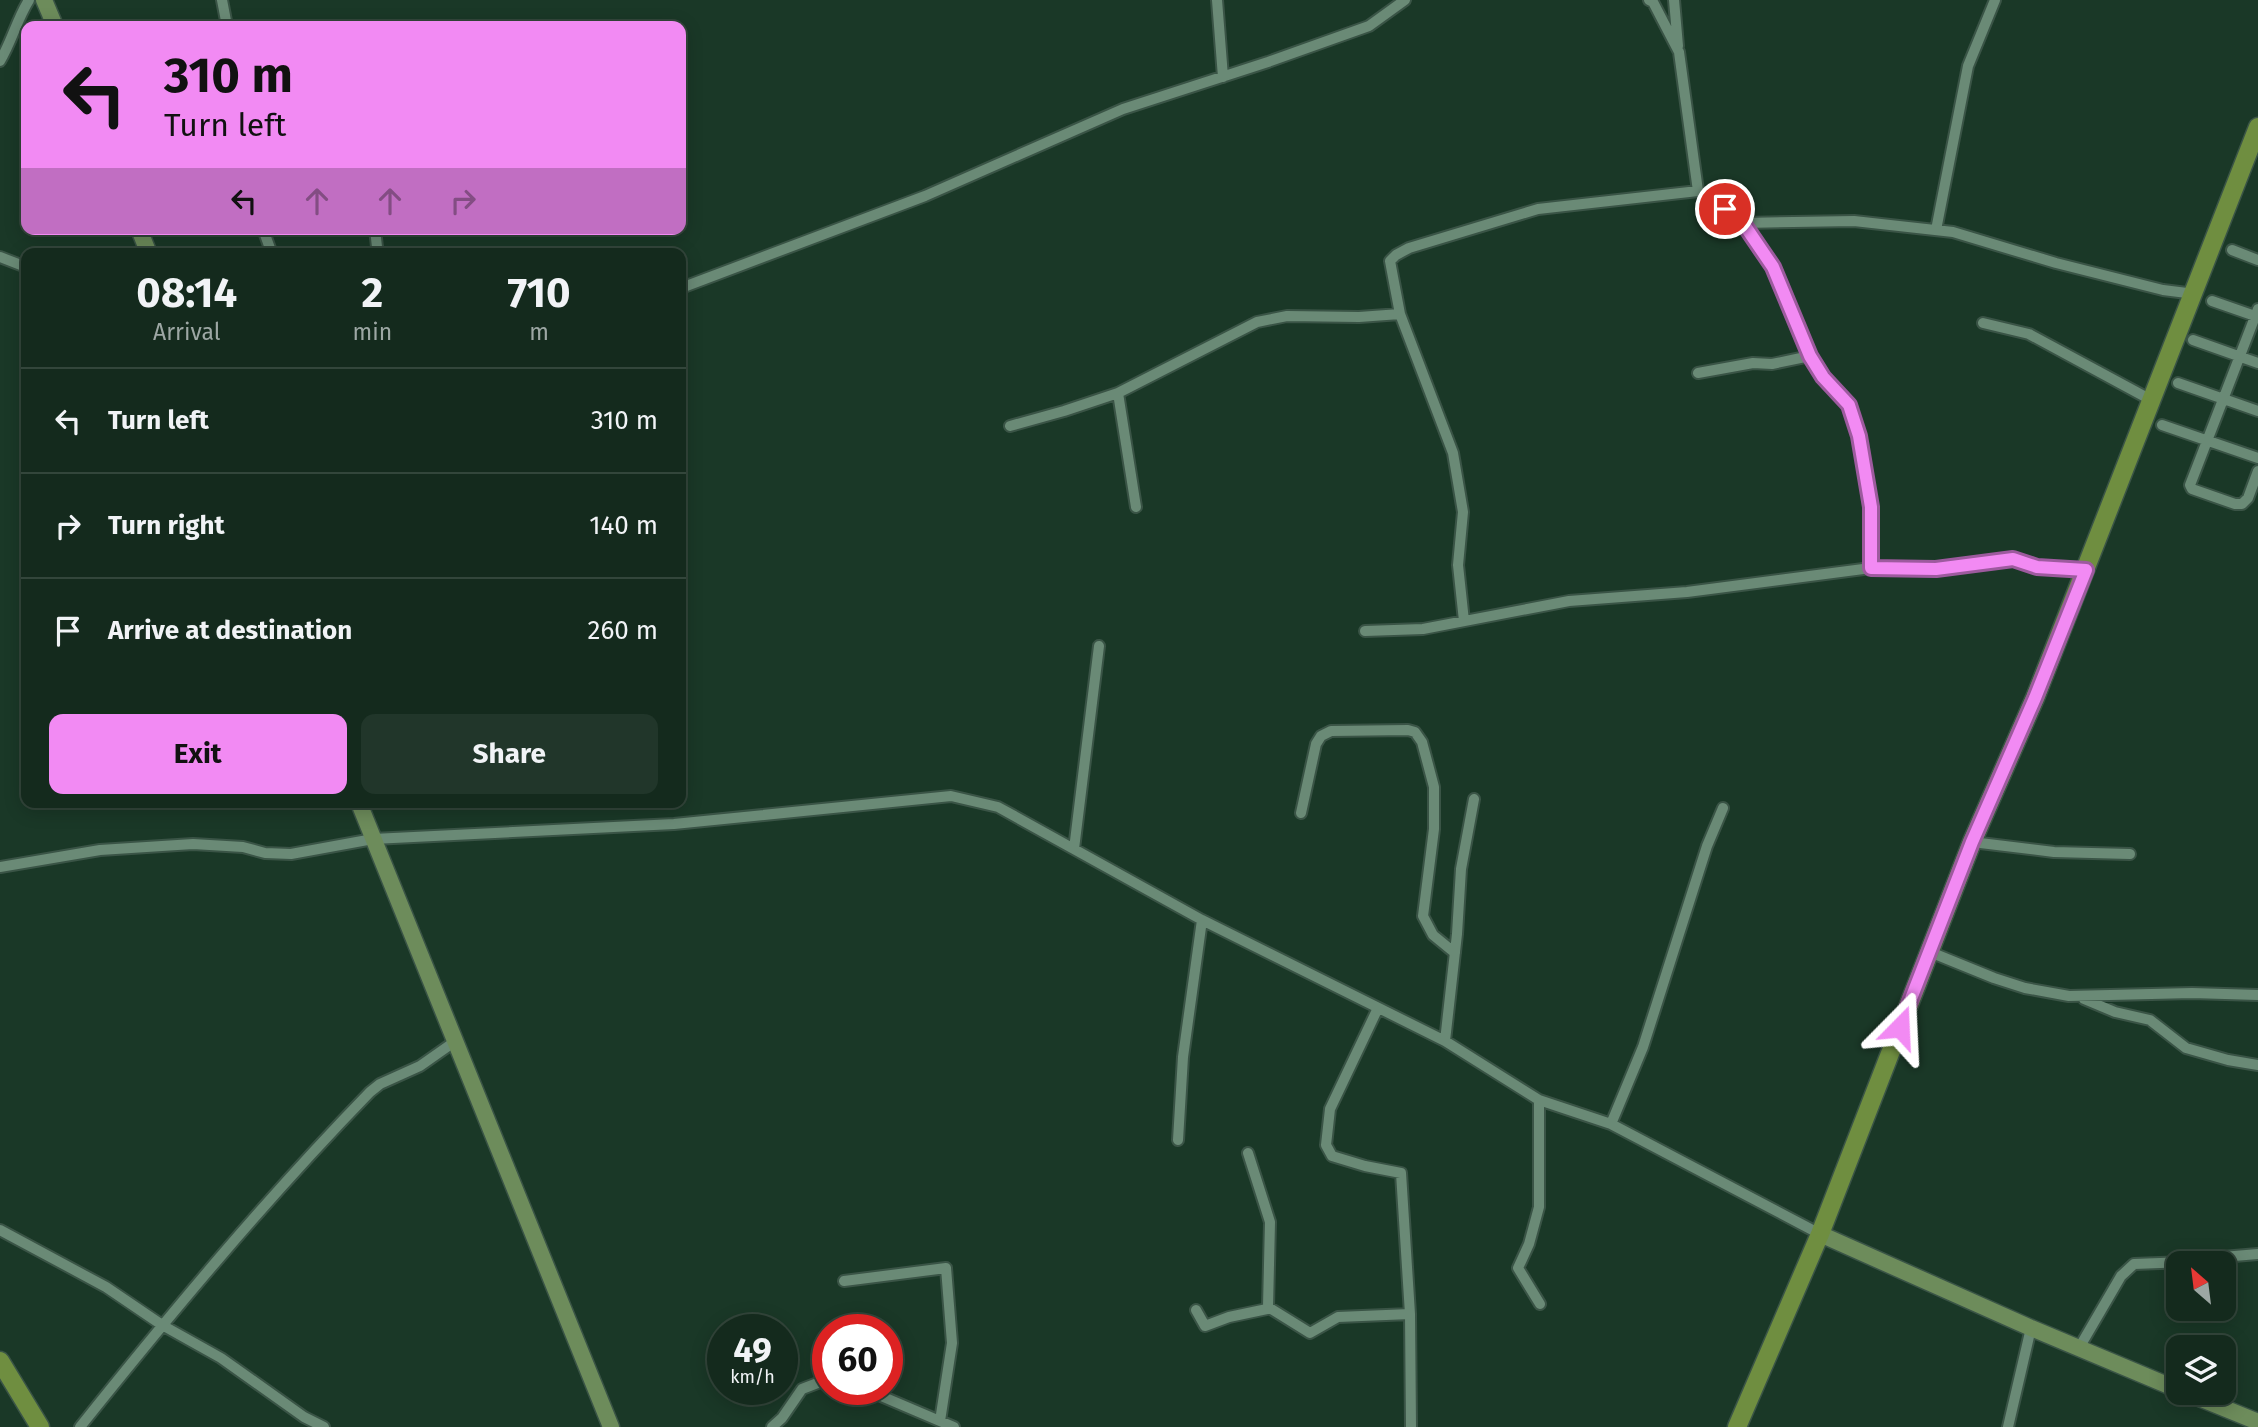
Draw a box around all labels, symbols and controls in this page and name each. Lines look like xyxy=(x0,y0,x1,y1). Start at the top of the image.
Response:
text: 310 m xyxy=(164,46,293,105)
icon: left xyxy=(49,49,140,140)
text: Turn left xyxy=(164,106,286,144)
pin xyxy=(1695,179,1755,239)
icon: left xyxy=(225,182,263,220)
icon: ahead xyxy=(298,182,336,220)
icon: ahead xyxy=(371,182,409,220)
icon: right xyxy=(444,182,482,220)
icon: arrive xyxy=(1706,190,1744,228)
text: 08:14 xyxy=(136,268,237,318)
text: 2 xyxy=(361,268,383,318)
text: 710 xyxy=(507,268,571,318)
text: Arrival xyxy=(153,318,220,346)
text: min xyxy=(352,318,392,346)
text: m xyxy=(529,318,549,346)
icon: left xyxy=(49,402,87,440)
text: Turn left xyxy=(108,405,209,436)
text: 310 m xyxy=(591,405,658,436)
icon: right xyxy=(49,507,87,545)
text: Turn right xyxy=(108,510,225,541)
text: 140 m xyxy=(589,510,658,541)
icon: arrive xyxy=(49,612,87,650)
text: Arrive at destination xyxy=(108,615,352,646)
text: 260 m xyxy=(588,615,658,646)
button: Exit xyxy=(49,714,347,794)
button: Share xyxy=(361,714,658,794)
position arrow xyxy=(1863,990,1937,1064)
north arrow xyxy=(2166,1251,2236,1321)
map controls xyxy=(2166,1251,2236,1405)
speed limit sign: 60 xyxy=(812,1314,903,1405)
text: 49 xyxy=(733,1329,772,1371)
button: layers xyxy=(2166,1335,2236,1405)
text: km/h xyxy=(730,1366,775,1388)

